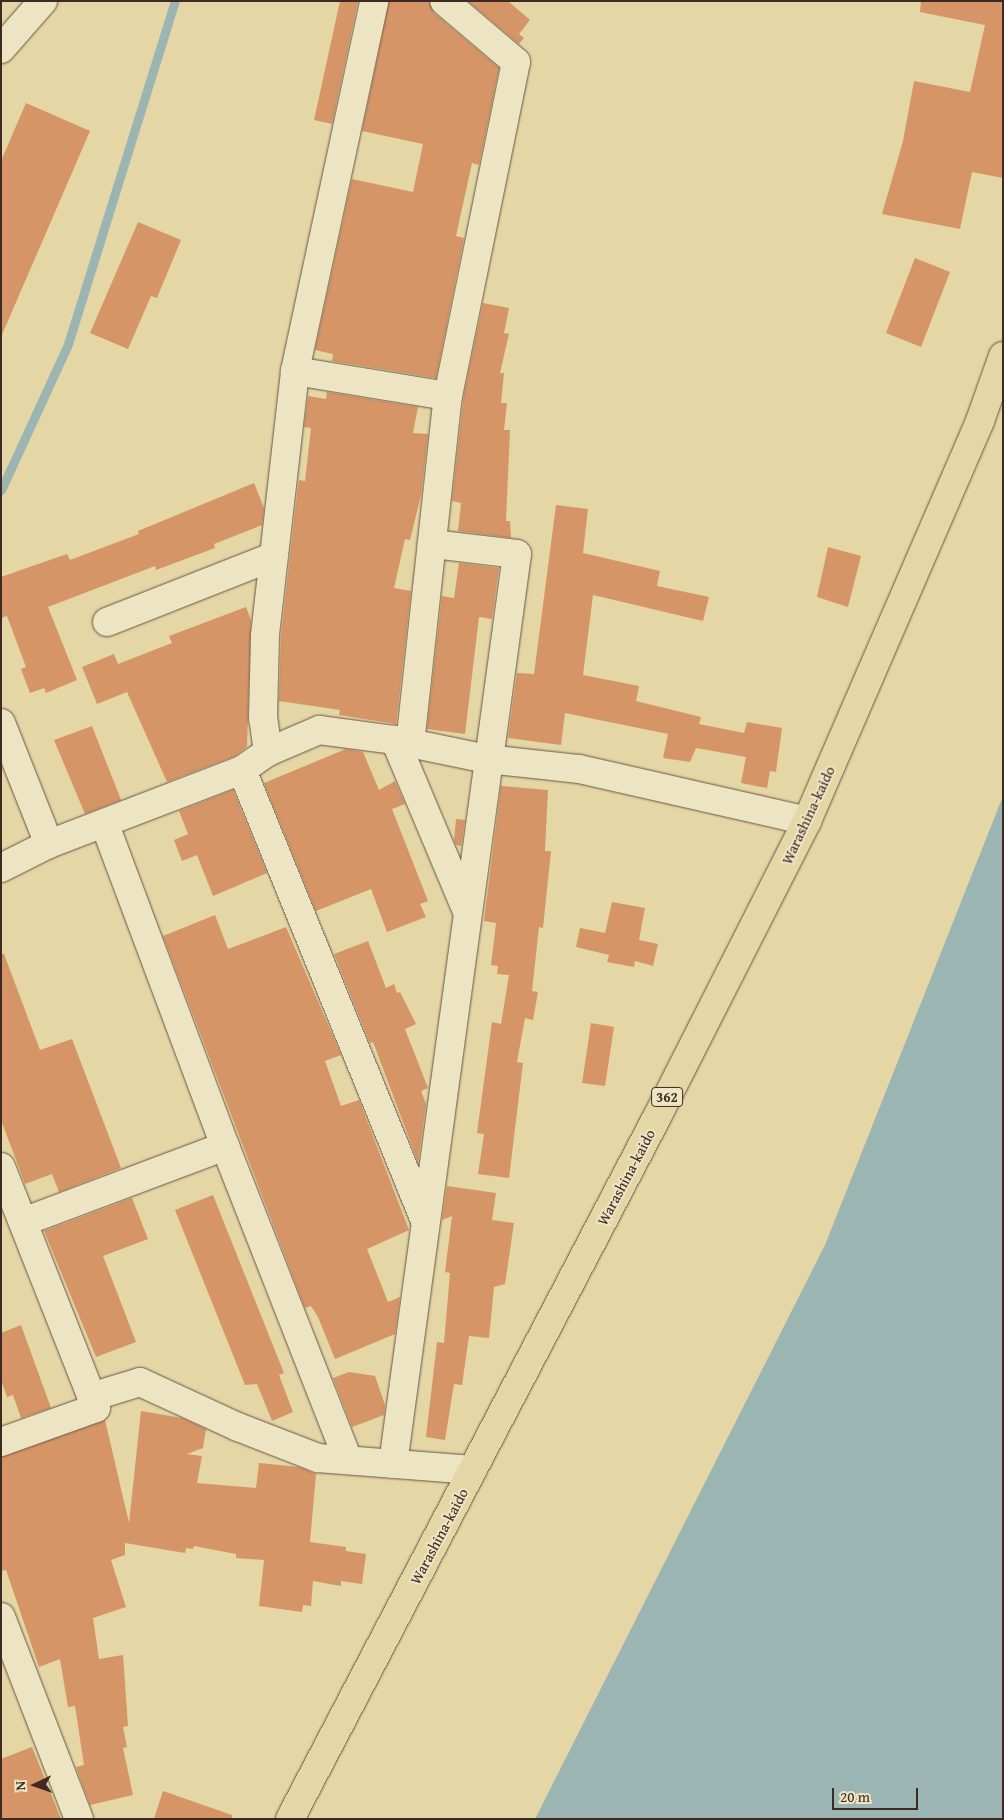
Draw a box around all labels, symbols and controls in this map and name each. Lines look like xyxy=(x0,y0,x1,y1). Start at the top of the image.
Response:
street label: Warashina-kaido xyxy=(777,763,839,867)
road number: 362 xyxy=(651,1086,683,1108)
street label: Warashina-kaido xyxy=(593,1126,659,1228)
street label: Warashina-kaido xyxy=(406,1485,472,1587)
north arrow xyxy=(10,1760,60,1810)
scale bar xyxy=(834,1778,920,1810)
text: N xyxy=(10,1781,30,1791)
text: 20 m xyxy=(840,1786,870,1807)

